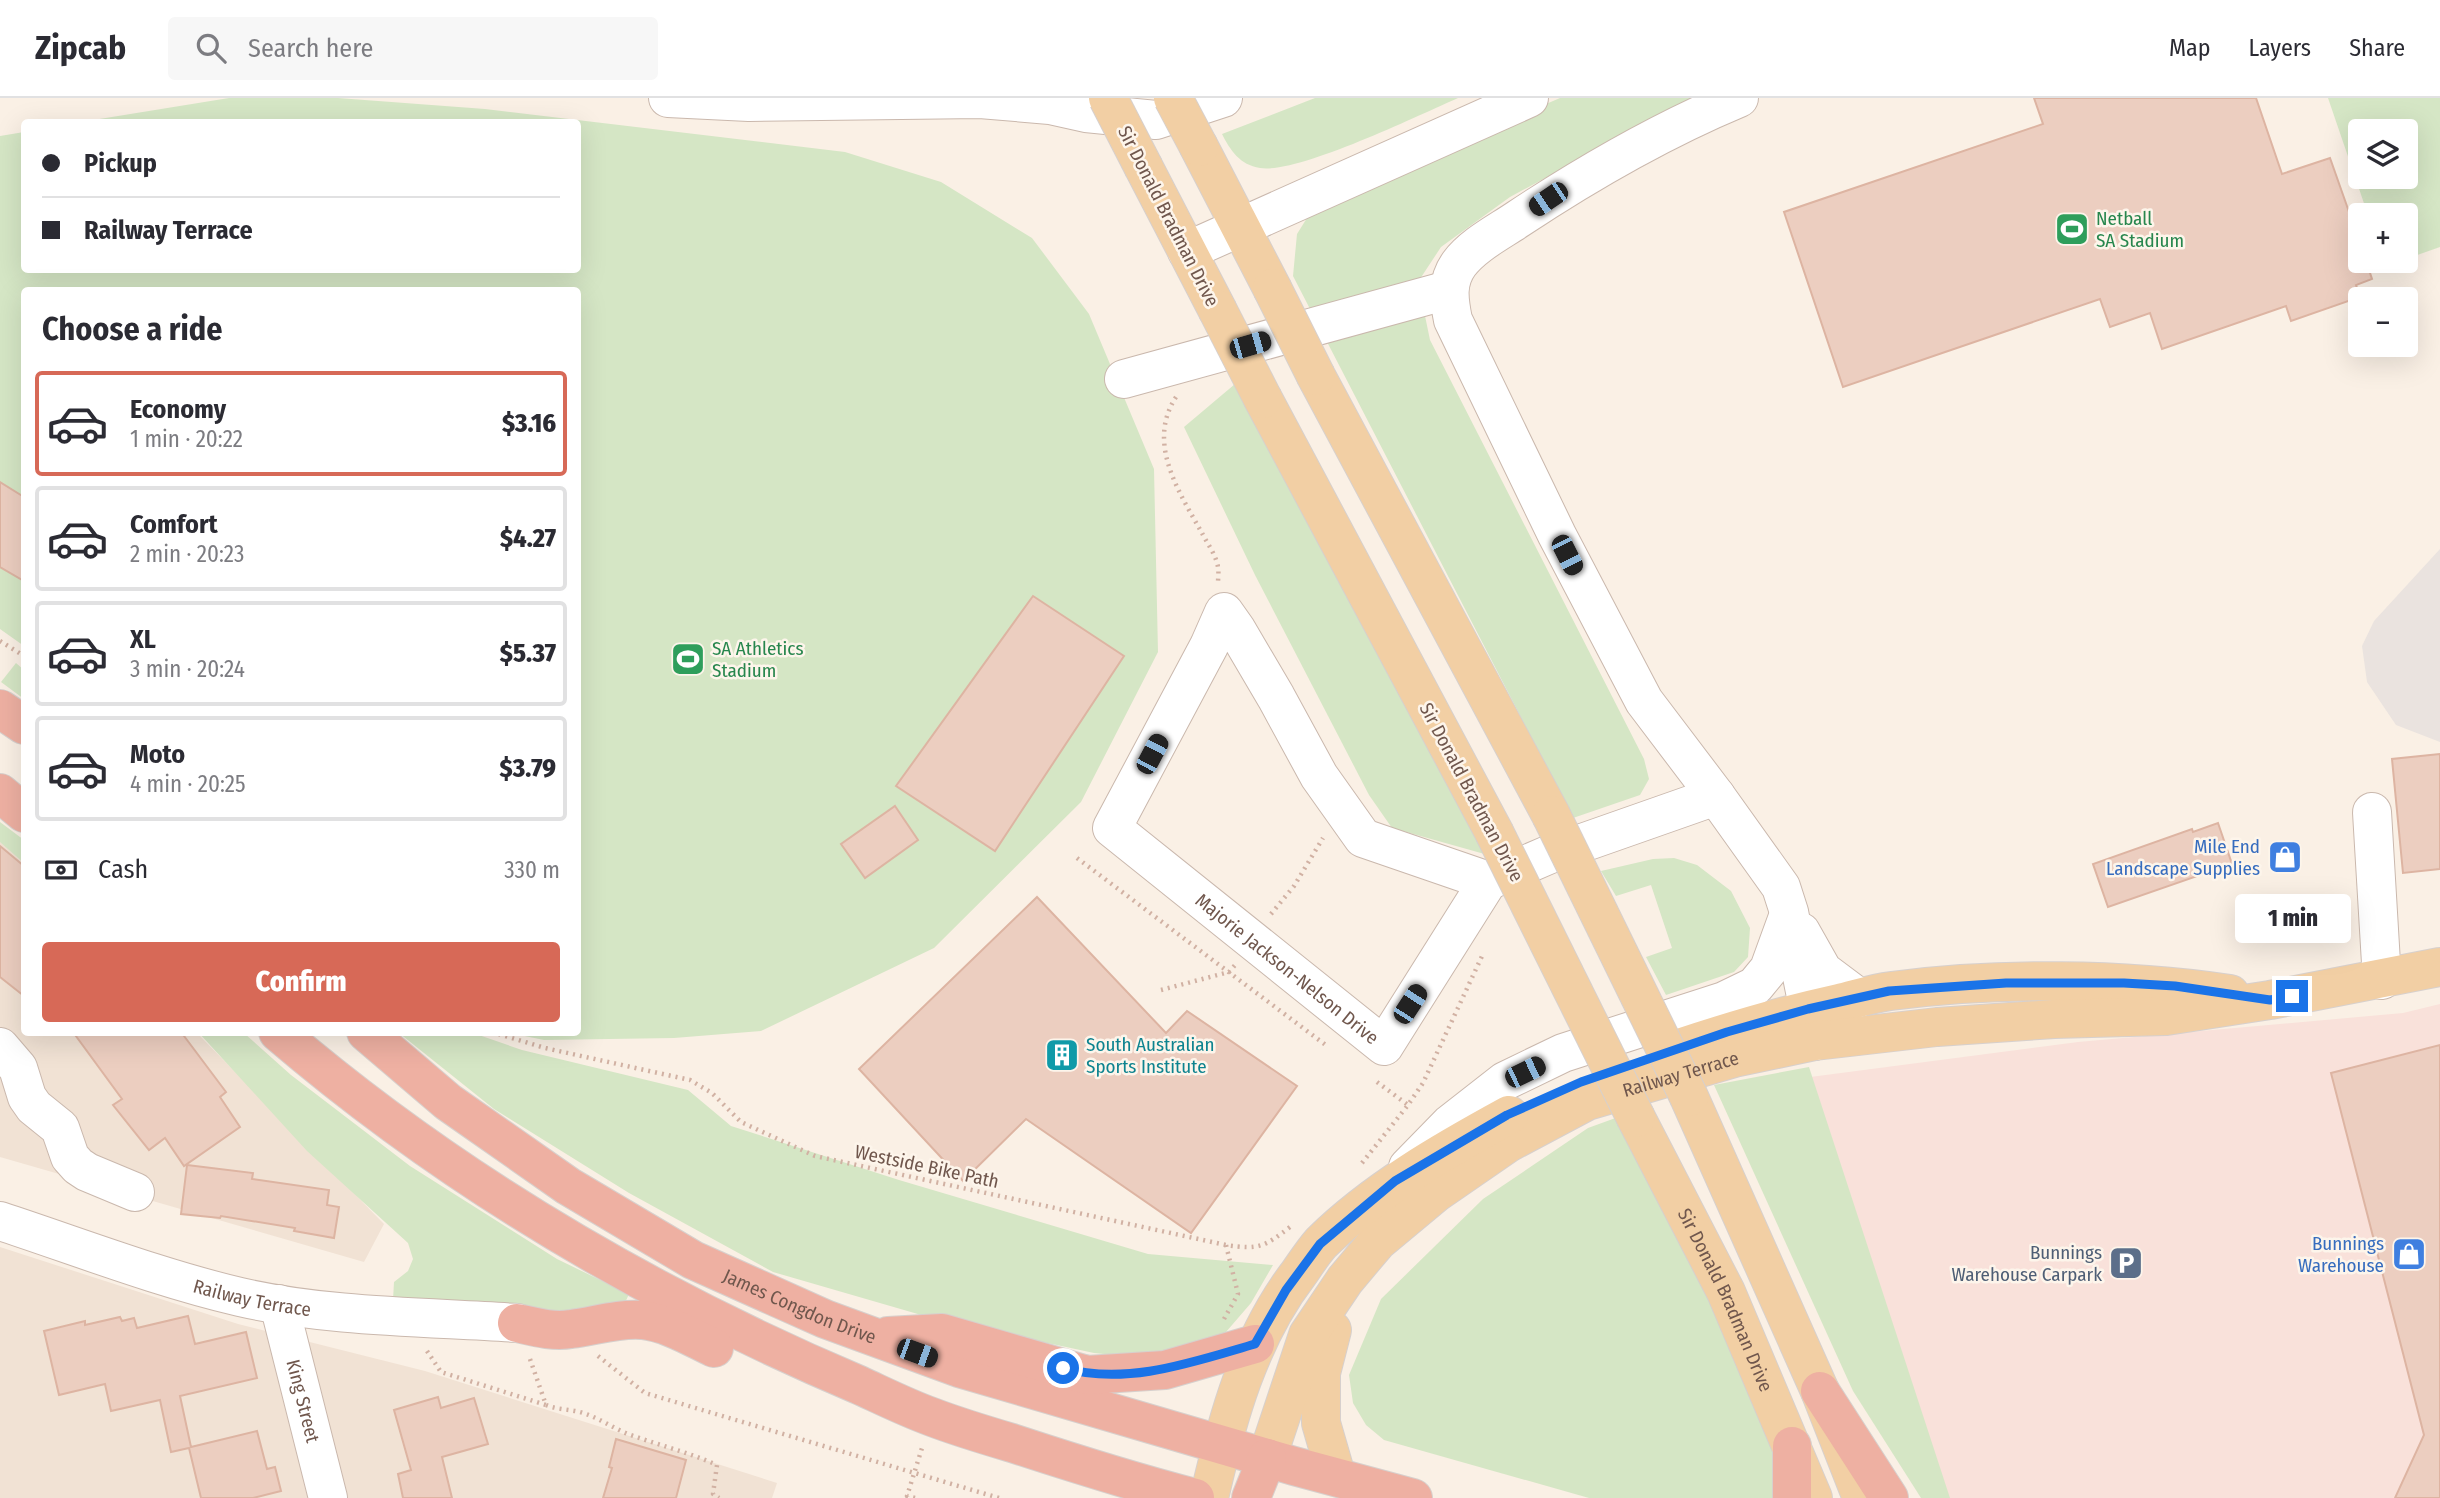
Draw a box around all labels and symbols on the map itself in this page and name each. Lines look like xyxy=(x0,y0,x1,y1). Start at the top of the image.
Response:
street label: Sir Donald Bradman Drive xyxy=(1113,122,1224,310)
car xyxy=(1525,179,1572,219)
place label: Netball SA Stadium xyxy=(2096,207,2184,252)
sports icon: Netball SA Stadium xyxy=(2053,210,2091,248)
car xyxy=(1227,329,1274,361)
car xyxy=(1549,532,1586,578)
place label: SA Athletics Stadium xyxy=(712,637,804,682)
sports icon: SA Athletics Stadium xyxy=(669,640,707,678)
street label: Sir Donald Bradman Drive xyxy=(1415,699,1529,886)
car xyxy=(1133,731,1172,777)
place label: Mile End Landscape Supplies xyxy=(2106,835,2260,880)
shop icon: Mile End Landscape Supplies xyxy=(2266,838,2304,876)
street label: Majorie Jackson-Nelson Drive xyxy=(1191,889,1383,1049)
callout: 1 min xyxy=(2234,894,2350,944)
route end xyxy=(2276,980,2308,1012)
car xyxy=(1390,981,1431,1027)
place label: South Australian Sports Institute xyxy=(1086,1033,1215,1078)
building icon: South Australian Sports Institute xyxy=(1043,1036,1081,1074)
street label: Railway Terrace xyxy=(1620,1046,1741,1102)
car xyxy=(1502,1053,1549,1091)
street label: Westside Bike Path xyxy=(853,1140,1001,1193)
street label: Sir Donald Bradman Drive xyxy=(1673,1205,1778,1395)
place label: Bunnings Warehouse xyxy=(2298,1232,2384,1277)
shop icon: Bunnings Warehouse xyxy=(2390,1235,2428,1273)
place label: Bunnings Warehouse Carpark xyxy=(1952,1241,2102,1286)
parking icon: Bunnings Warehouse Carpark xyxy=(2107,1244,2145,1282)
street label: James Congdon Drive xyxy=(720,1264,879,1349)
street label: Railway Terrace xyxy=(191,1274,312,1321)
car xyxy=(894,1336,941,1370)
route start xyxy=(1047,1352,1079,1384)
street label: King Street xyxy=(281,1357,325,1446)

